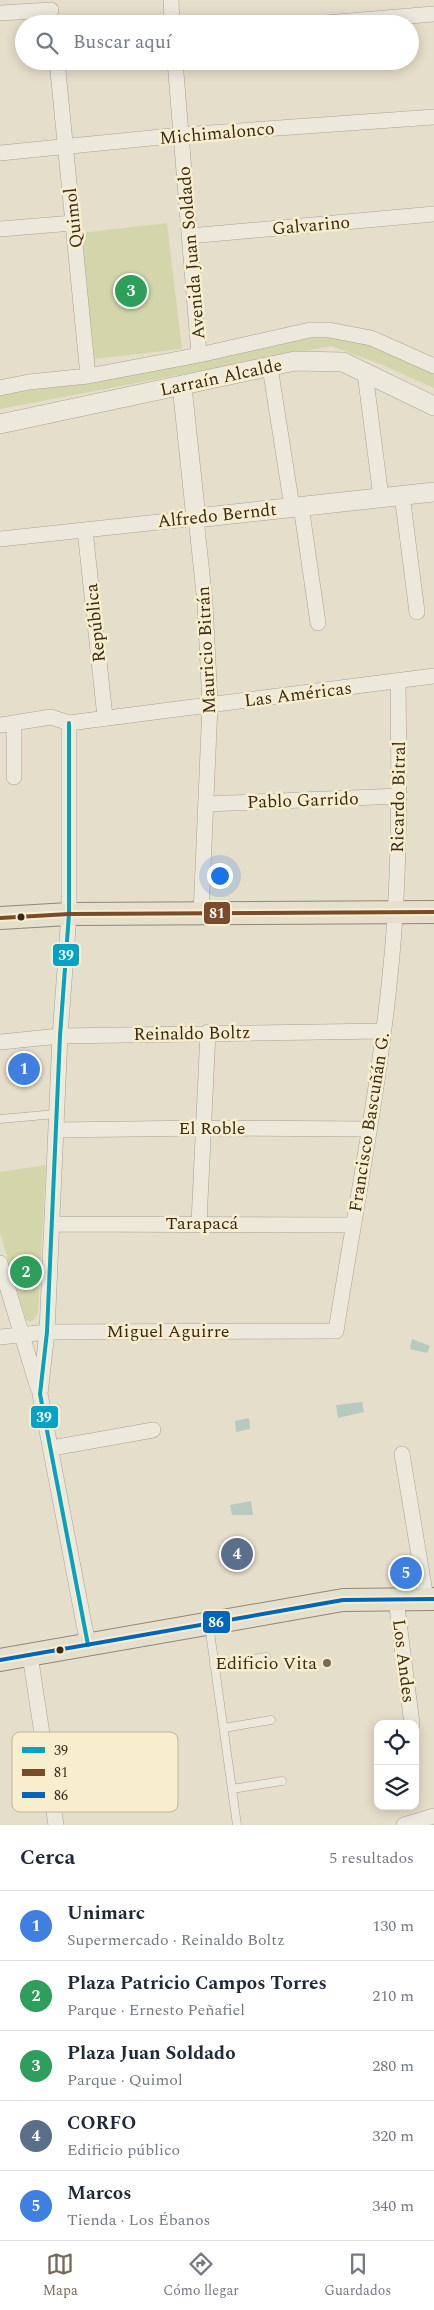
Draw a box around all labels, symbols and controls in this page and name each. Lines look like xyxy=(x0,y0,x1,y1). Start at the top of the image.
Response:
search box xyxy=(15,15,419,70)
text: Buscar aquí xyxy=(73,28,172,57)
icon: search xyxy=(33,29,61,57)
street label: Michimalonco xyxy=(158,115,276,152)
street label: Avenida Juan Soldado xyxy=(170,165,213,341)
street label: Quimol xyxy=(57,186,90,250)
street label: Galvarino xyxy=(271,209,351,242)
pin: 3 xyxy=(115,272,147,310)
street label: Larraín Alcalde xyxy=(158,351,285,404)
street label: Alfredo Berndt xyxy=(156,496,278,535)
street label: República xyxy=(78,582,113,664)
street label: Mauricio Bitrán xyxy=(190,585,223,715)
street label: Las Américas xyxy=(243,675,353,714)
street label: Ricardo Bitral xyxy=(384,741,413,853)
street label: Pablo Garrido xyxy=(247,785,359,816)
your location xyxy=(207,863,233,889)
line badge: 81 xyxy=(203,901,231,925)
text: 81 xyxy=(209,903,225,924)
unlabelled marker xyxy=(16,912,26,922)
line badge: 39 xyxy=(52,943,80,967)
text: 39 xyxy=(58,945,74,966)
street label: Reinaldo Boltz xyxy=(133,1019,251,1048)
street label: Francisco Bascuñán G. xyxy=(342,1030,397,1214)
pin: 1 xyxy=(8,1050,40,1088)
street label: El Roble xyxy=(178,1115,246,1142)
street label: Tarapacá xyxy=(166,1210,239,1237)
pin: 2 xyxy=(10,1253,42,1291)
street label: Miguel Aguirre xyxy=(106,1318,230,1345)
line badge: 39 xyxy=(30,1405,59,1429)
text: 39 xyxy=(36,1407,52,1428)
pin: 4 xyxy=(221,1535,253,1573)
pin: 5 xyxy=(390,1554,422,1592)
line badge: 86 xyxy=(202,1610,231,1634)
text: 86 xyxy=(208,1612,224,1633)
street label: Los Andes xyxy=(385,1618,422,1704)
unlabelled marker xyxy=(55,1645,65,1655)
place label: Edificio Vita xyxy=(215,1650,317,1677)
marker: Edificio Vita xyxy=(321,1657,333,1669)
map controls xyxy=(374,1720,419,1810)
button: locate xyxy=(374,1720,419,1765)
legend xyxy=(12,1732,178,1812)
text: 39 xyxy=(54,1740,68,1761)
text: 81 xyxy=(54,1762,68,1783)
button: layers xyxy=(374,1765,419,1810)
text: 86 xyxy=(54,1785,68,1806)
text: Cerca xyxy=(20,1842,75,1874)
text: 5 resultados xyxy=(329,1846,414,1870)
text: Unimarc xyxy=(67,1899,145,1928)
text: 1 xyxy=(32,1914,40,1938)
text: 130 m xyxy=(372,1914,414,1938)
text: Supermercado · Reinaldo Boltz xyxy=(67,1928,285,1952)
text: Plaza Patricio Campos Torres xyxy=(67,1969,327,1998)
text: 2 xyxy=(32,1984,40,2008)
text: 210 m xyxy=(372,1984,414,2008)
text: Parque · Ernesto Peñafiel xyxy=(67,1998,245,2022)
text: Plaza Juan Soldado xyxy=(67,2039,236,2068)
text: 3 xyxy=(32,2054,40,2078)
text: 280 m xyxy=(372,2054,414,2078)
text: Parque · Quimol xyxy=(67,2068,183,2092)
text: CORFO xyxy=(67,2109,136,2138)
text: 4 xyxy=(32,2124,40,2148)
text: 320 m xyxy=(372,2124,414,2148)
text: Edificio público xyxy=(67,2138,180,2162)
text: Marcos xyxy=(67,2179,132,2208)
text: 5 xyxy=(32,2194,40,2218)
text: 340 m xyxy=(372,2194,414,2218)
text: Tienda · Los Ébanos xyxy=(67,2208,210,2232)
tab: Mapa xyxy=(43,2250,78,2301)
tab: Cómo llegar xyxy=(163,2250,239,2301)
tab: Guardados xyxy=(324,2250,391,2301)

